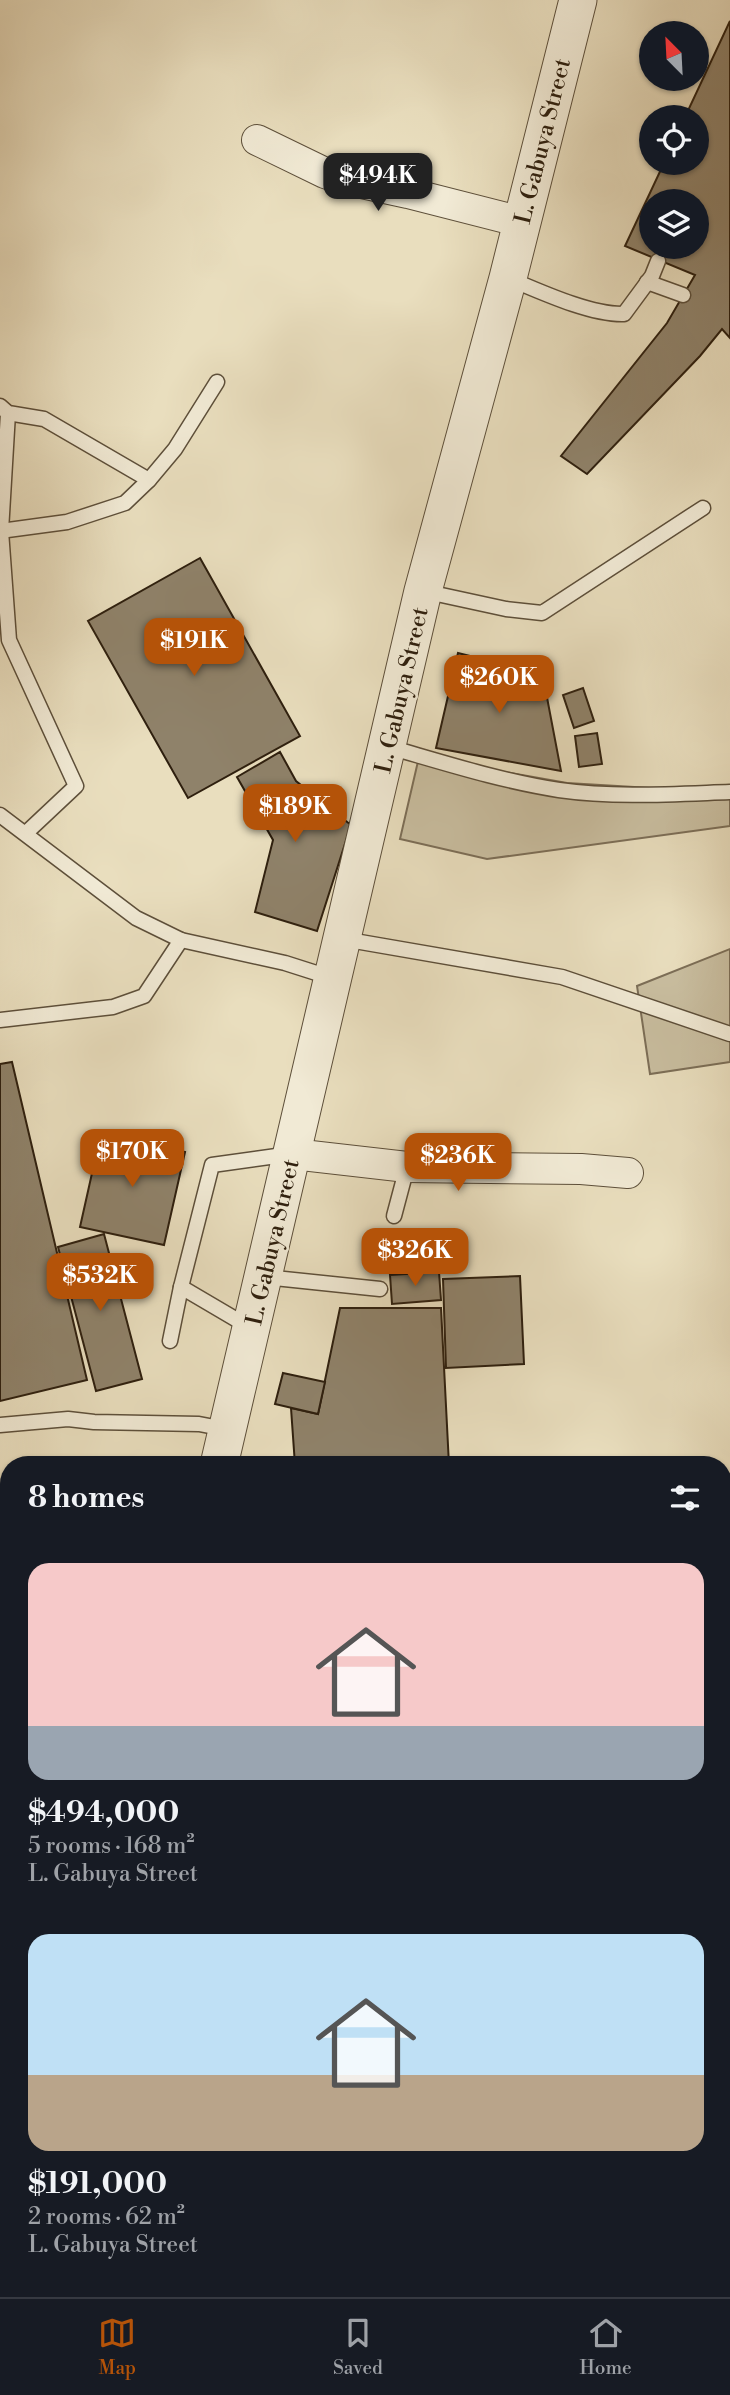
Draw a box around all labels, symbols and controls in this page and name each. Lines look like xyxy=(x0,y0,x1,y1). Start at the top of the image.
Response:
north arrow xyxy=(639,21,709,91)
map controls xyxy=(639,21,709,259)
street label: L. Gabuya Street xyxy=(509,55,577,227)
button: locate xyxy=(639,105,709,175)
pin: $494K xyxy=(329,154,427,213)
text: $494K xyxy=(339,162,417,190)
button: layers xyxy=(639,189,709,259)
street label: L. Gabuya Street xyxy=(369,604,435,776)
pin: $191K xyxy=(145,618,243,678)
text: $191K xyxy=(160,627,228,655)
pin: $260K xyxy=(450,656,548,715)
text: $260K xyxy=(460,664,538,692)
pin: $189K xyxy=(246,784,344,844)
text: $189K xyxy=(259,793,331,821)
pin: $170K xyxy=(83,1130,181,1189)
pin: $236K xyxy=(409,1134,507,1193)
text: $170K xyxy=(96,1138,168,1166)
text: $236K xyxy=(420,1142,496,1170)
street label: L. Gabuya Street xyxy=(240,1156,306,1328)
pin: $326K xyxy=(366,1228,464,1288)
text: $326K xyxy=(377,1237,453,1265)
pin: $532K xyxy=(51,1254,149,1313)
text: $532K xyxy=(63,1262,137,1290)
text: 8 homes xyxy=(28,1479,144,1517)
icon: filters xyxy=(666,1479,704,1517)
icon: home xyxy=(303,1609,429,1735)
text: $494,000 xyxy=(28,1794,179,1832)
text: 5 rooms · 168 m² xyxy=(28,1832,195,1860)
text: L. Gabuya Street xyxy=(28,1860,198,1888)
icon: home xyxy=(303,1980,429,2106)
text: $191,000 xyxy=(28,2165,167,2203)
text: 2 rooms · 62 m² xyxy=(28,2203,185,2231)
text: L. Gabuya Street xyxy=(28,2231,198,2259)
tab: Map xyxy=(98,2314,136,2380)
tab: Saved xyxy=(333,2314,383,2380)
tab: Home xyxy=(580,2314,632,2380)

